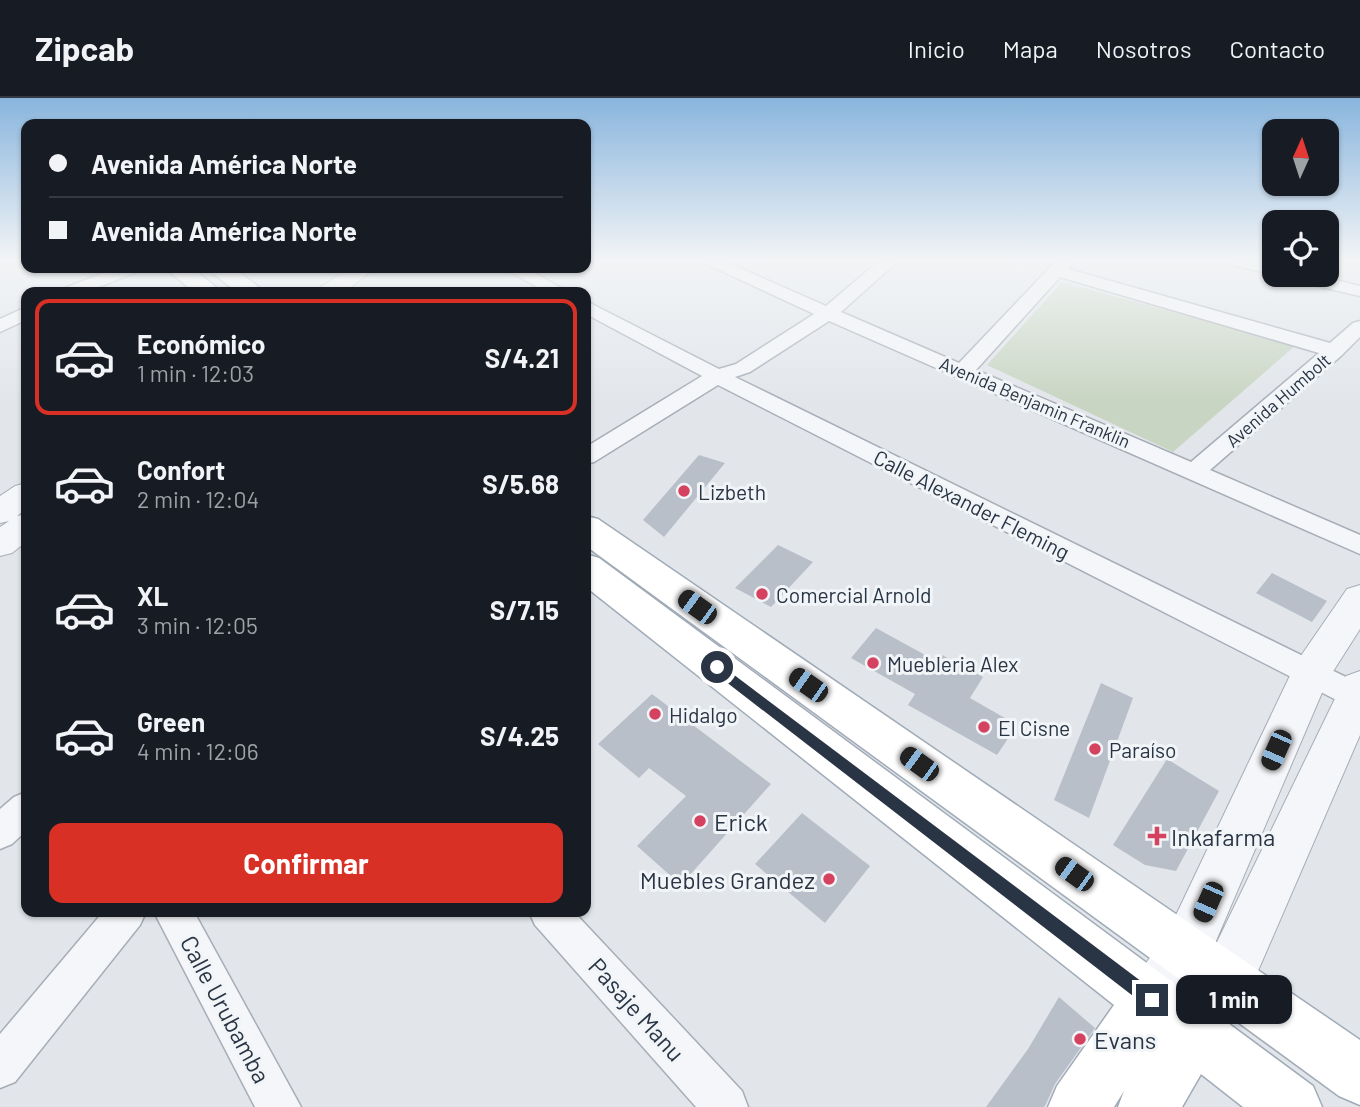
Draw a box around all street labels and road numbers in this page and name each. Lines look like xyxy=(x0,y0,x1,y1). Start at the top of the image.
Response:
street label: Avenida Humbolt xyxy=(1221,349,1335,451)
street label: Avenida Benjamin Franklin xyxy=(936,352,1134,452)
street label: Calle Alexander Fleming xyxy=(870,444,1074,564)
street label: Calle Urubamba xyxy=(175,930,277,1088)
street label: Pasaje Manu xyxy=(583,951,691,1067)

